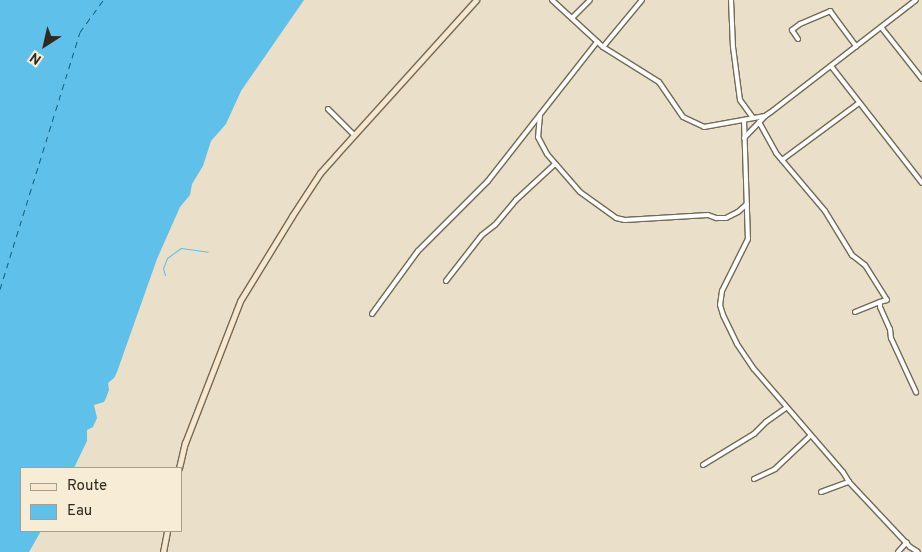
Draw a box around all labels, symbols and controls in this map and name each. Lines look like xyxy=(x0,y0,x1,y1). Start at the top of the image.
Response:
north arrow xyxy=(20,20,70,70)
text: N xyxy=(27,48,45,68)
legend xyxy=(20,467,182,532)
text: Route xyxy=(67,477,107,496)
text: Eau xyxy=(67,502,92,521)

